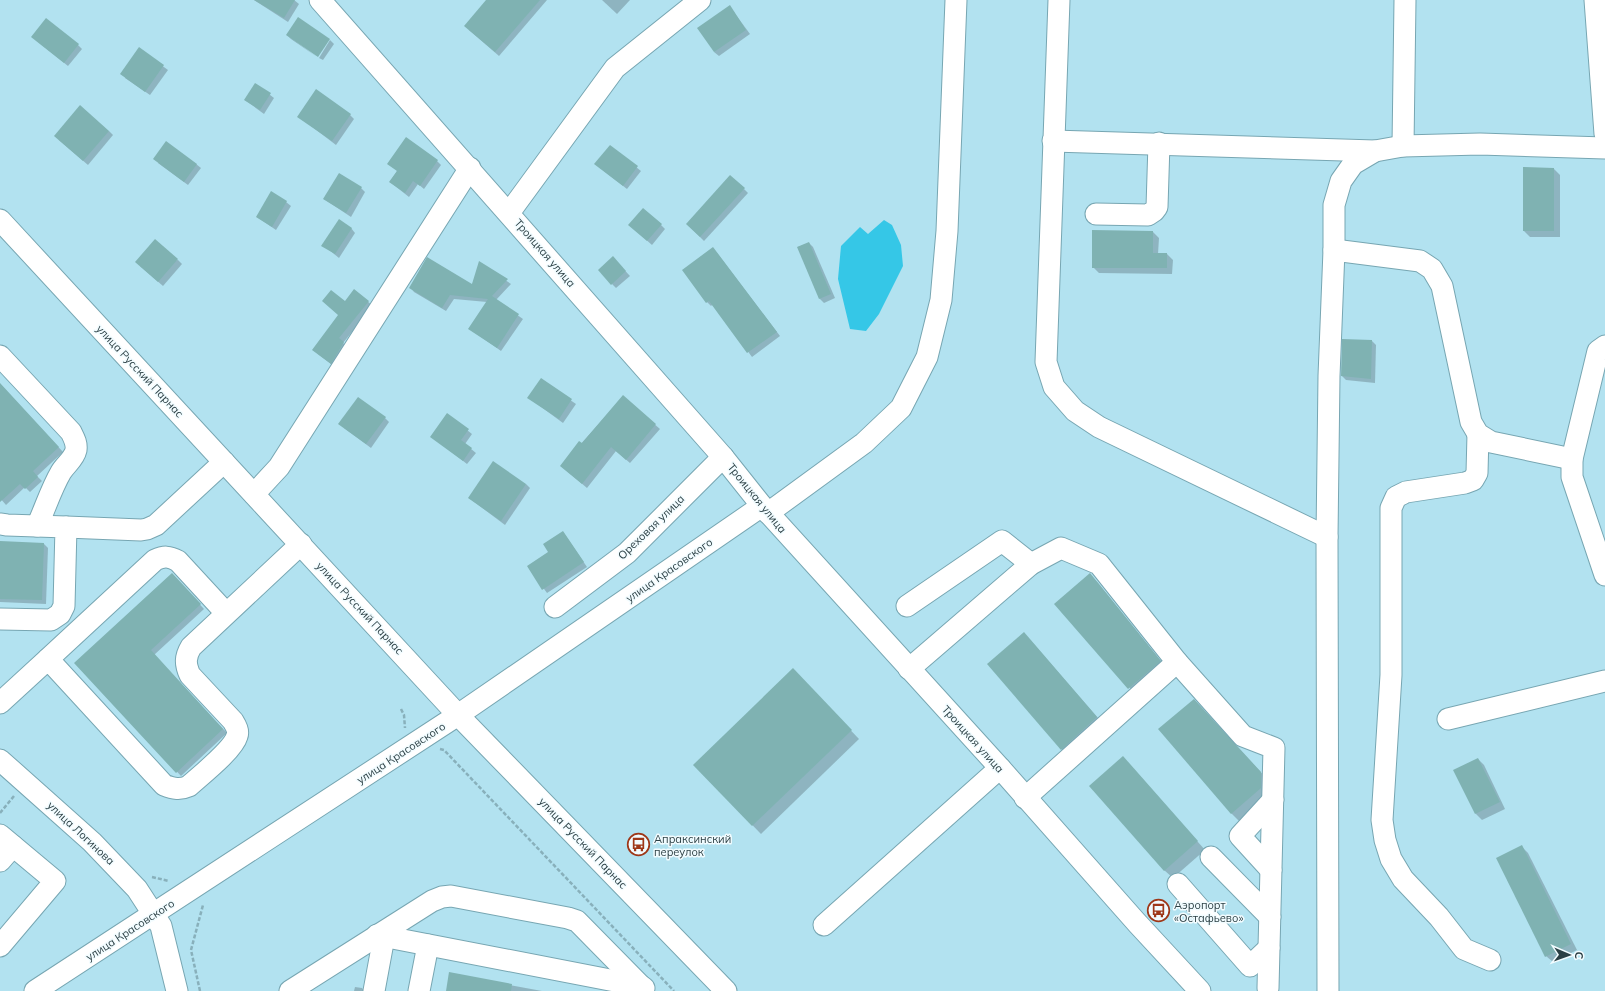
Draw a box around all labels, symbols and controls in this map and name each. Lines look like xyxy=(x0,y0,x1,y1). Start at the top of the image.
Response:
street label: Троицкая улица xyxy=(512,216,578,290)
street label: улица Русский Парнас xyxy=(93,322,187,421)
street label: Троицкая улица xyxy=(725,460,789,536)
street label: Ореховая улица xyxy=(615,492,687,562)
street label: улица Красовского xyxy=(623,535,715,605)
street label: улица Русский Парнас xyxy=(313,559,407,658)
street label: Троицкая улица xyxy=(939,702,1007,776)
street label: улица Красовского xyxy=(354,719,448,787)
street label: улица Русский Парнас xyxy=(536,794,631,892)
street label: улица Логинова xyxy=(44,798,118,868)
bus stop icon: Апраксинский переулок xyxy=(626,832,652,858)
place label: Апраксинский переулок xyxy=(654,832,731,859)
street label: улица Красовского xyxy=(83,896,177,964)
bus stop icon: Аэропорт «Остафьево» xyxy=(1146,898,1172,924)
place label: Аэропорт «Остафьево» xyxy=(1174,898,1243,925)
north arrow xyxy=(1549,935,1589,975)
text: С xyxy=(1572,951,1586,960)

